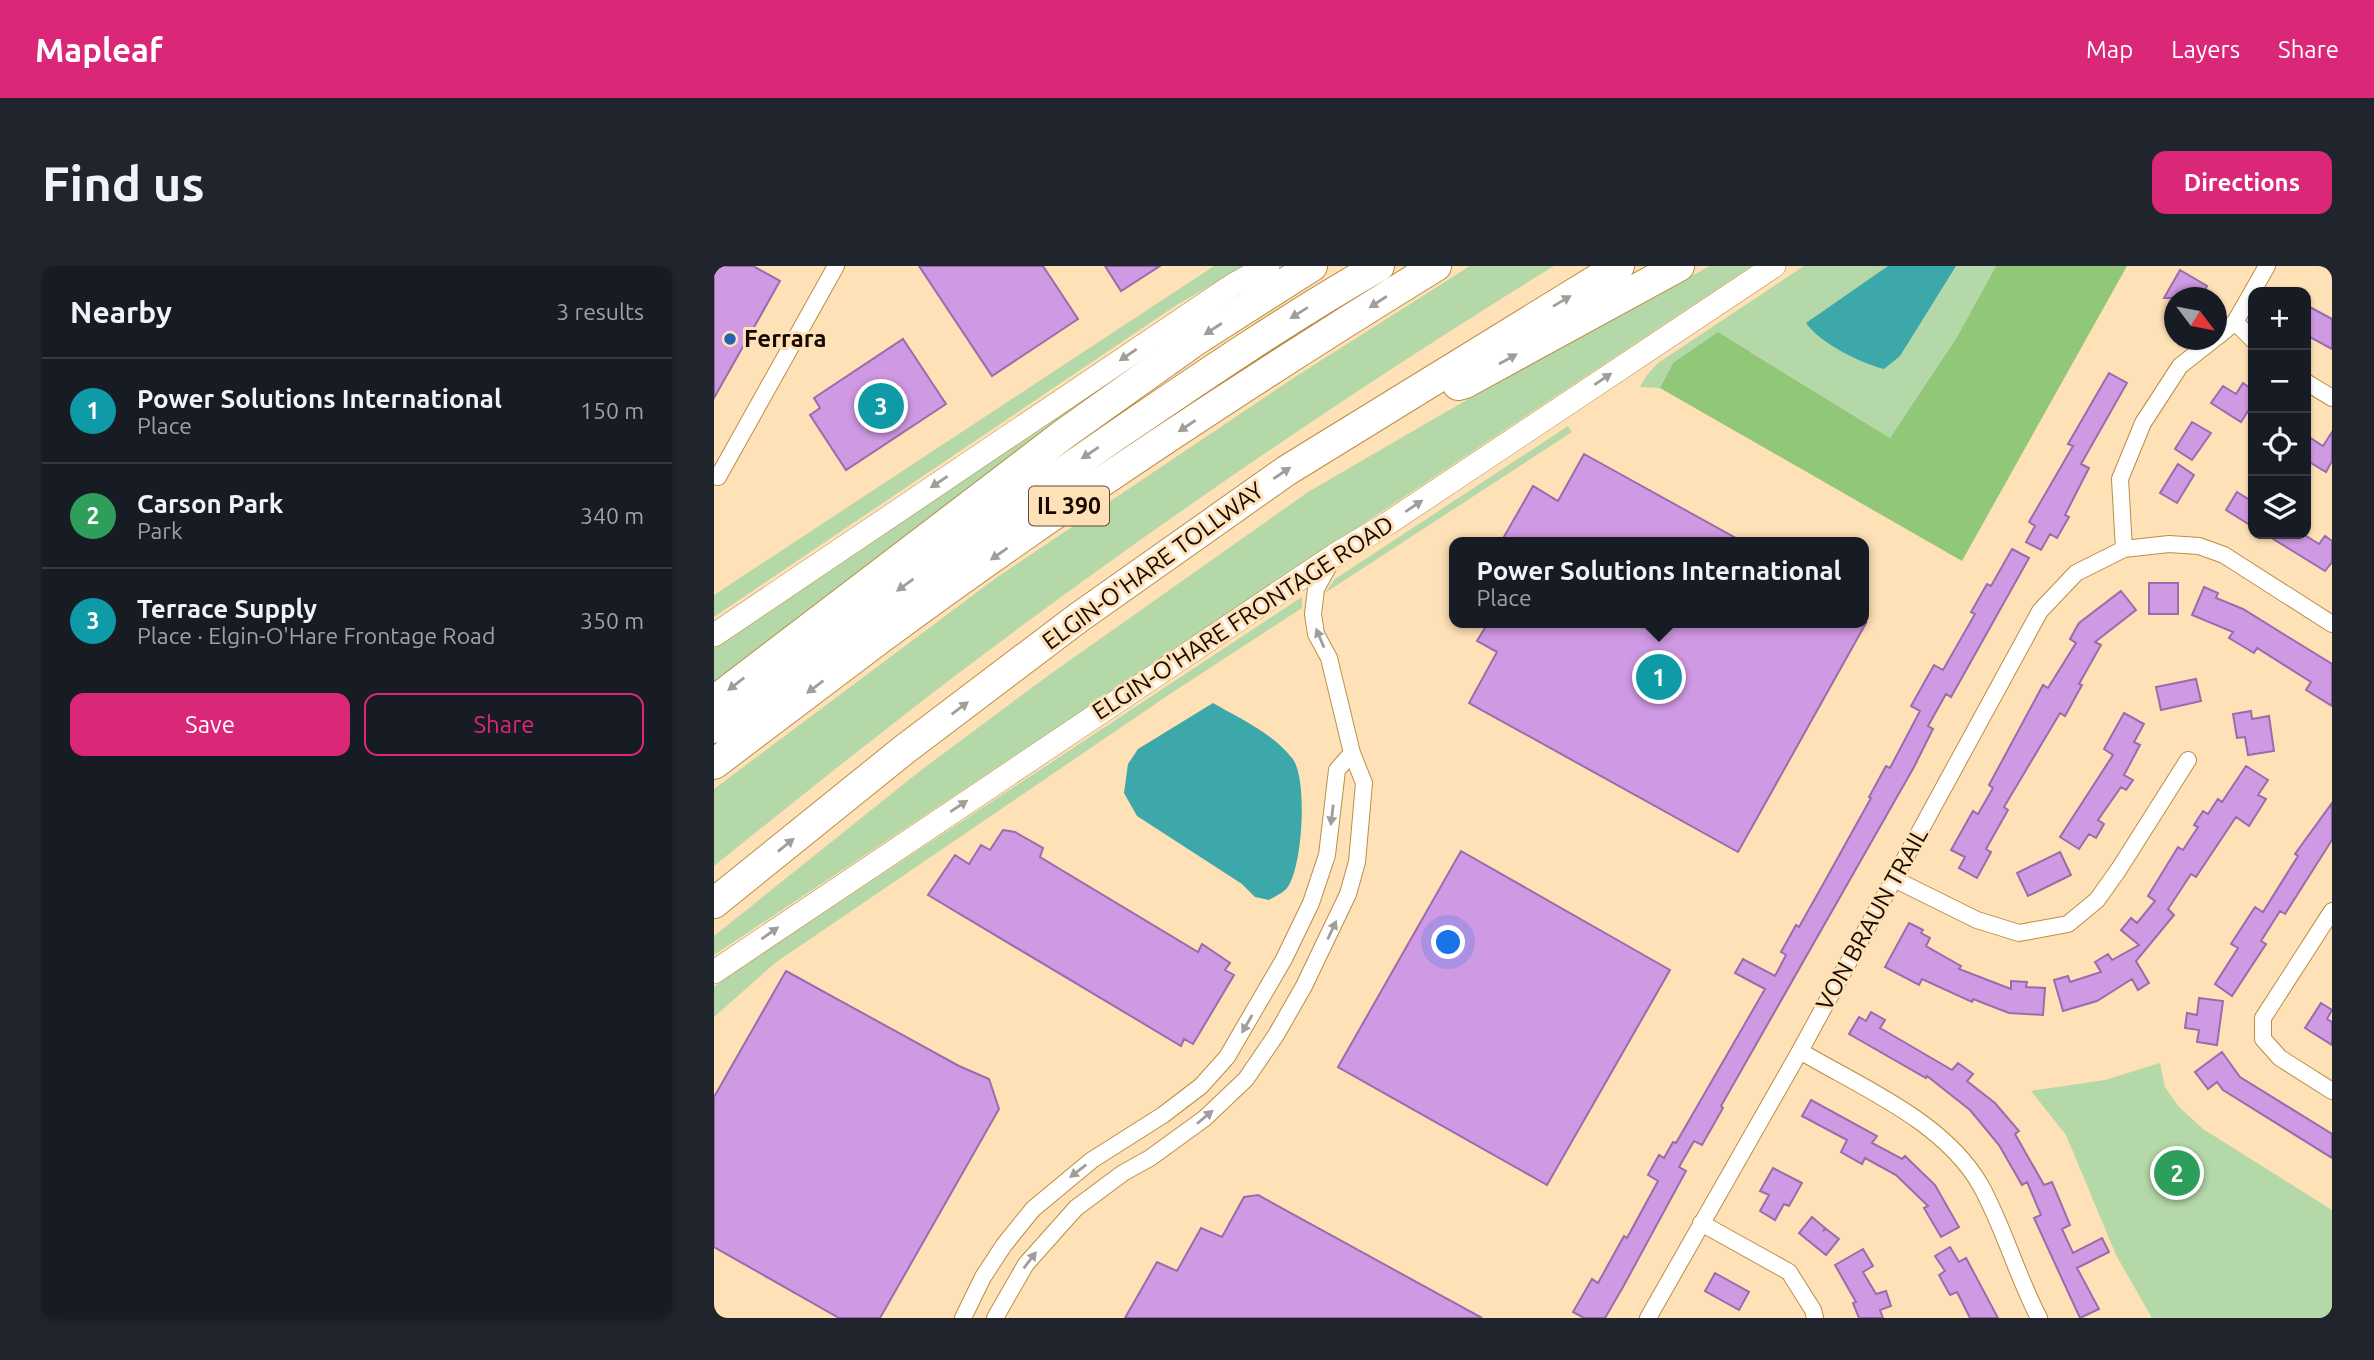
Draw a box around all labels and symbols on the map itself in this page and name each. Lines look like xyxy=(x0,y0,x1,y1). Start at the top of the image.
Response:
north arrow xyxy=(2164,287,2227,350)
one-way arrow xyxy=(1553,294,1572,307)
one-way arrow xyxy=(1369,295,1388,308)
one-way arrow xyxy=(1290,306,1309,319)
one-way arrow xyxy=(1203,322,1222,335)
place label: Ferrara xyxy=(744,325,826,352)
marker: Ferrara xyxy=(722,331,738,347)
one-way arrow xyxy=(1118,349,1138,362)
one-way arrow xyxy=(1499,353,1518,365)
one-way arrow xyxy=(1593,373,1613,386)
pin: 3 xyxy=(858,380,904,432)
one-way arrow xyxy=(1178,419,1196,433)
one-way arrow xyxy=(1081,446,1099,460)
one-way arrow xyxy=(1273,467,1292,480)
one-way arrow xyxy=(930,475,948,489)
street label: ELGIN-O'HARE TOLLWAY xyxy=(1037,476,1268,655)
road number: IL 390 xyxy=(1029,486,1109,526)
one-way arrow xyxy=(1404,499,1424,512)
street label: ELGIN-O'HARE FRONTAGE ROAD xyxy=(1087,510,1398,725)
one-way arrow xyxy=(990,547,1008,561)
one-way arrow xyxy=(896,578,914,592)
one-way arrow xyxy=(1314,627,1325,648)
pin: 1 xyxy=(1636,651,1682,703)
one-way arrow xyxy=(727,677,745,692)
one-way arrow xyxy=(806,680,824,694)
one-way arrow xyxy=(950,700,968,715)
one-way arrow xyxy=(949,800,969,813)
one-way arrow xyxy=(1327,804,1338,826)
street label: VON BRAUN TRAIL xyxy=(1810,823,1933,1015)
one-way arrow xyxy=(777,837,795,852)
one-way arrow xyxy=(1326,920,1338,940)
your location xyxy=(1431,925,1465,959)
one-way arrow xyxy=(761,926,779,940)
one-way arrow xyxy=(1241,1014,1253,1033)
one-way arrow xyxy=(1197,1110,1214,1125)
pin: 2 xyxy=(2154,1147,2200,1199)
one-way arrow xyxy=(1069,1163,1087,1177)
one-way arrow xyxy=(1023,1251,1038,1269)

